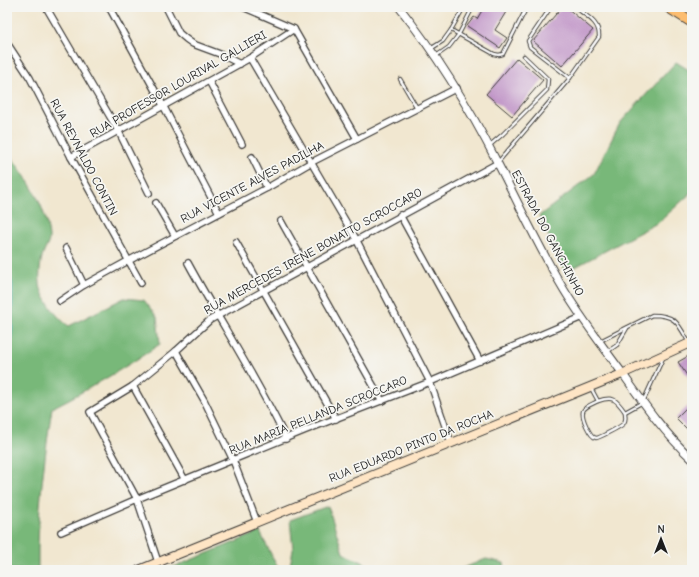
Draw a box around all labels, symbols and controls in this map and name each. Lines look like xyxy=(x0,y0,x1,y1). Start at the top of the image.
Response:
street label: RUA PROFESSOR LOURIVAL GALLIERI xyxy=(87,27,269,140)
street label: RUA REYNALDO CONTIN xyxy=(47,96,121,218)
street label: RUA VICENTE ALVES PADILHA xyxy=(178,138,326,226)
street label: ESTRADA DO GANCHINHO xyxy=(509,168,587,299)
street label: RUA MERCEDES IRENE BONATTO SCROCCARO xyxy=(201,185,425,317)
street label: RUA MARIA PELLANDA SCROCCARO xyxy=(227,373,409,457)
street label: RUA EDUARDO PINTO DA ROCHA xyxy=(327,407,495,485)
north arrow xyxy=(641,519,681,559)
text: N xyxy=(657,523,665,536)

